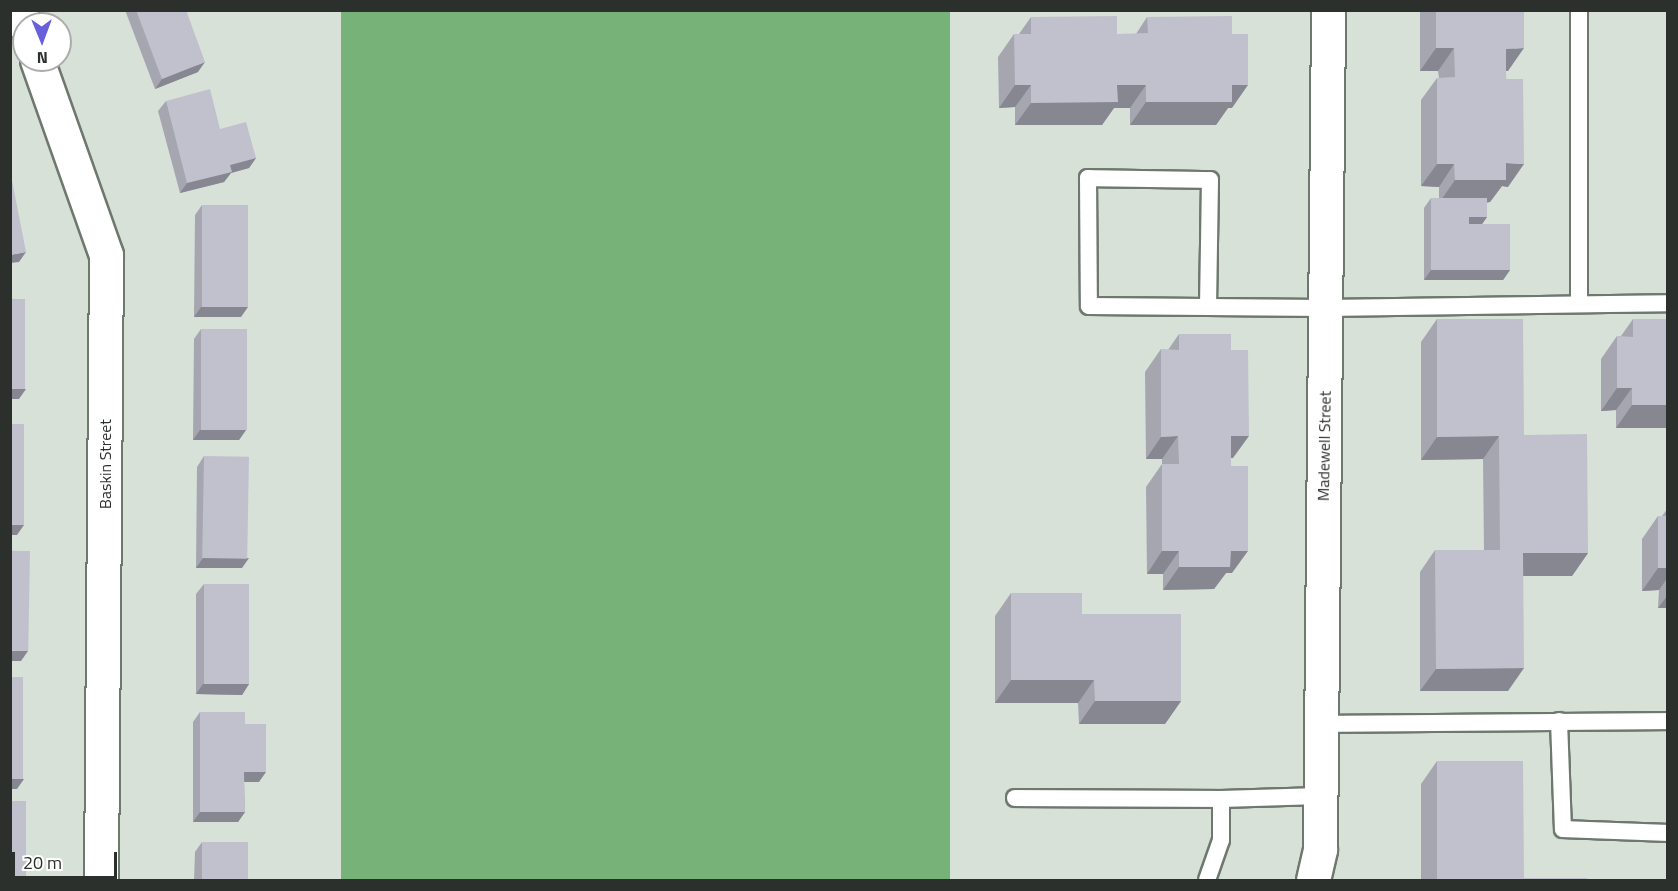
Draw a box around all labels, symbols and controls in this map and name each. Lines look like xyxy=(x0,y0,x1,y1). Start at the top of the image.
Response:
north arrow xyxy=(12,12,72,72)
text: N xyxy=(37,46,48,70)
street label: Madewell Street xyxy=(1313,391,1335,501)
street label: Baskin Street xyxy=(95,419,115,509)
scale bar xyxy=(15,840,120,878)
text: 20 m xyxy=(23,849,62,876)

